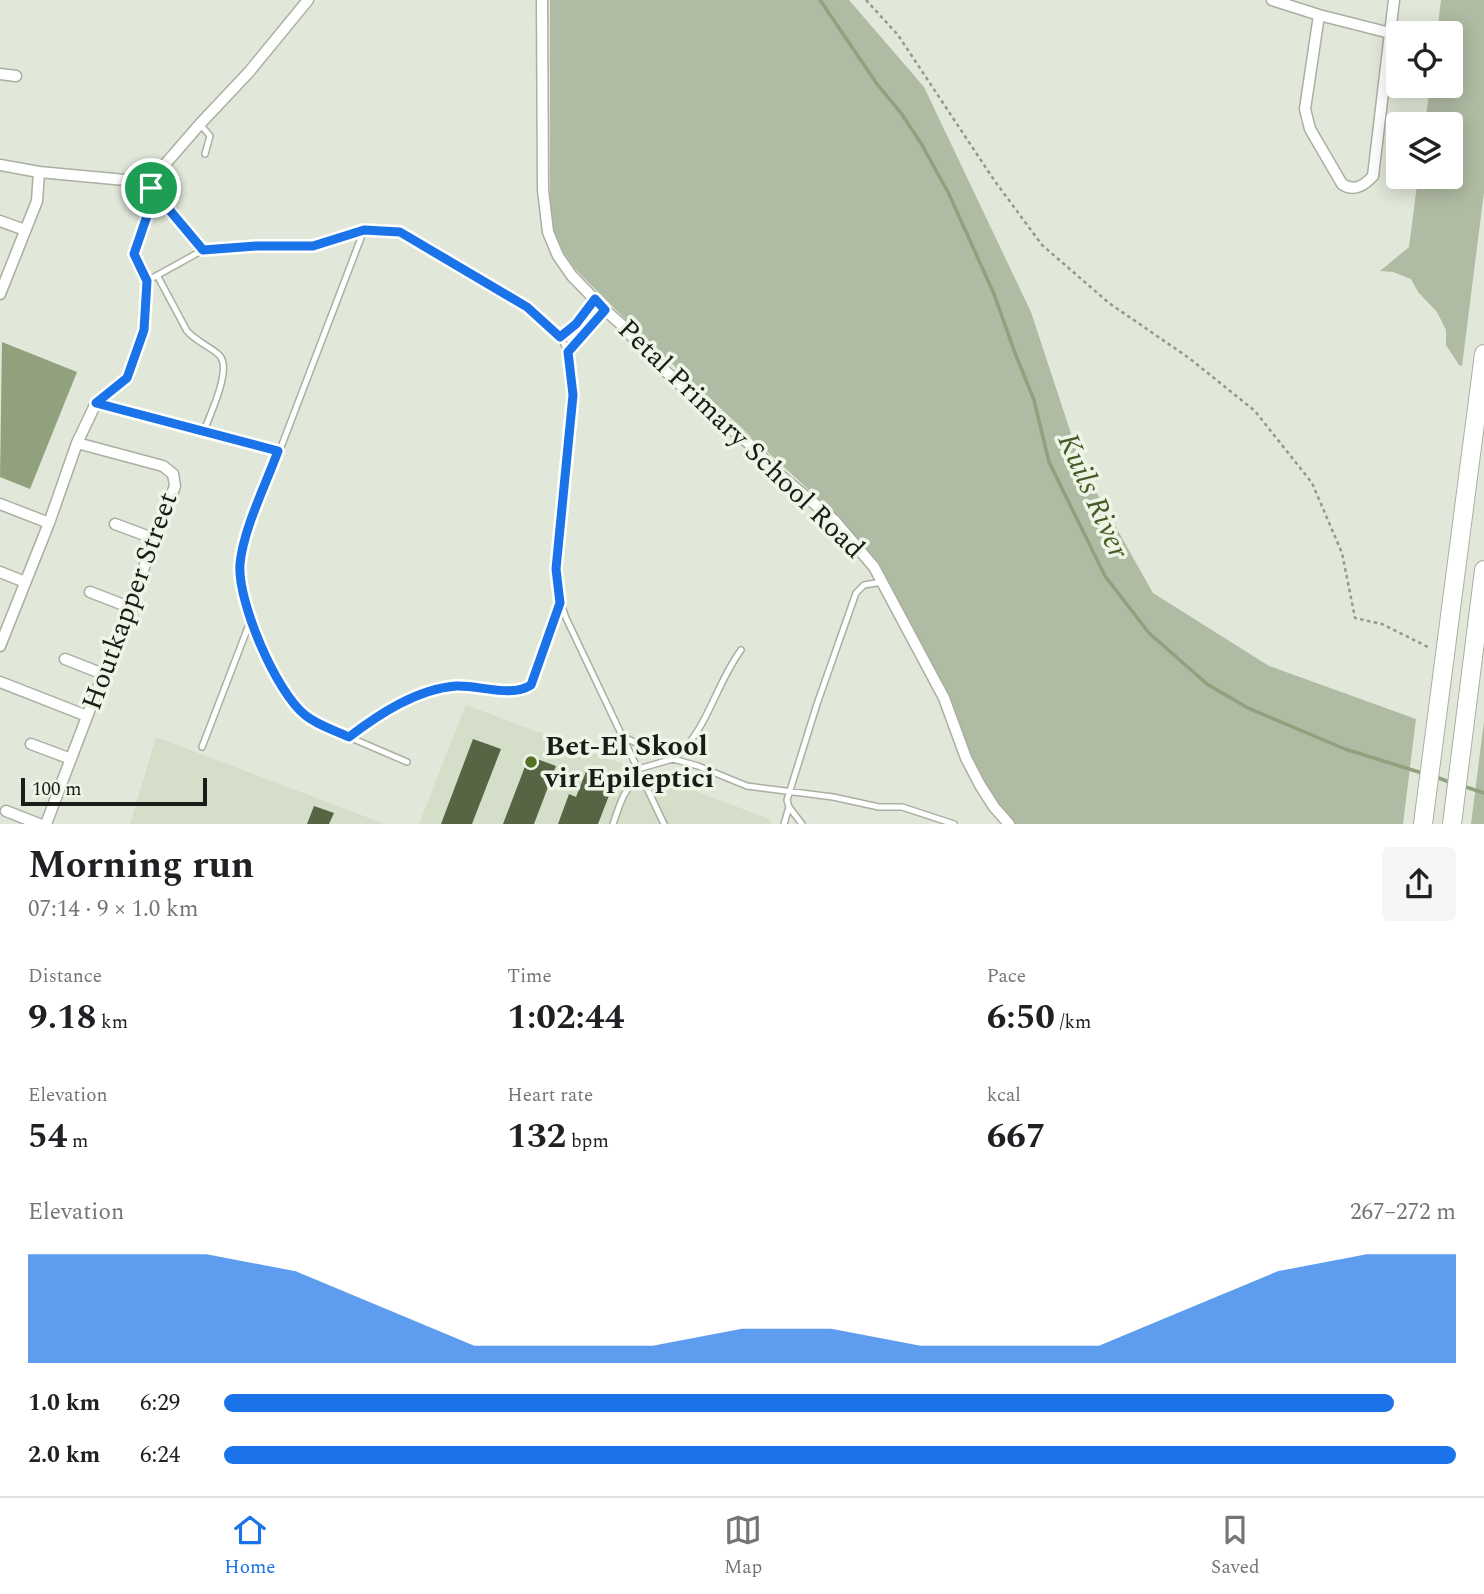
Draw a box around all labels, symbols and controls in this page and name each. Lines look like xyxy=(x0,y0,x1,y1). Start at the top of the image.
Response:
map controls xyxy=(1386,21,1463,189)
button: locate xyxy=(1386,21,1463,98)
button: layers xyxy=(1386,112,1463,189)
pin xyxy=(121,158,181,218)
icon: arrive xyxy=(132,169,170,207)
street label: Petal Primary School Road xyxy=(607,309,875,569)
water label: Kuils River xyxy=(1045,426,1141,567)
street label: Houtkapper Street xyxy=(71,486,189,716)
place label: Bet-El Skool vir Epileptici xyxy=(543,725,714,800)
marker: Bet-El Skool vir Epileptici xyxy=(523,754,539,770)
scale bar xyxy=(21,775,206,807)
text: 100 m xyxy=(32,775,82,804)
text: Morning run xyxy=(28,837,254,895)
button: share xyxy=(1382,847,1456,921)
text: 07:14 · 9 × 1.0 km xyxy=(28,892,199,927)
text: Distance xyxy=(28,962,102,991)
text: Time xyxy=(507,962,552,991)
text: Pace xyxy=(987,962,1026,991)
text: 9.18 xyxy=(28,991,96,1044)
text: 1:02:44 xyxy=(507,991,624,1044)
text: 6:50 xyxy=(987,991,1055,1044)
text: km xyxy=(96,1008,128,1037)
text: /km xyxy=(1055,1008,1091,1037)
text: Elevation xyxy=(28,1081,108,1110)
text: Heart rate xyxy=(507,1081,593,1110)
text: kcal xyxy=(987,1081,1021,1110)
text: 54 xyxy=(28,1110,67,1163)
text: 132 xyxy=(507,1110,566,1163)
text: 667 xyxy=(987,1110,1046,1163)
text: m xyxy=(67,1127,88,1156)
text: bpm xyxy=(566,1127,609,1156)
text: Elevation xyxy=(28,1195,124,1230)
text: 267–272 m xyxy=(1350,1195,1456,1230)
text: 1.0 km xyxy=(28,1386,100,1421)
text: 6:29 xyxy=(140,1386,180,1421)
text: 2.0 km xyxy=(28,1438,100,1473)
text: 6:24 xyxy=(140,1438,180,1473)
tab: Home xyxy=(224,1511,275,1582)
tab: Map xyxy=(724,1511,762,1582)
tab: Saved xyxy=(1211,1511,1260,1582)

